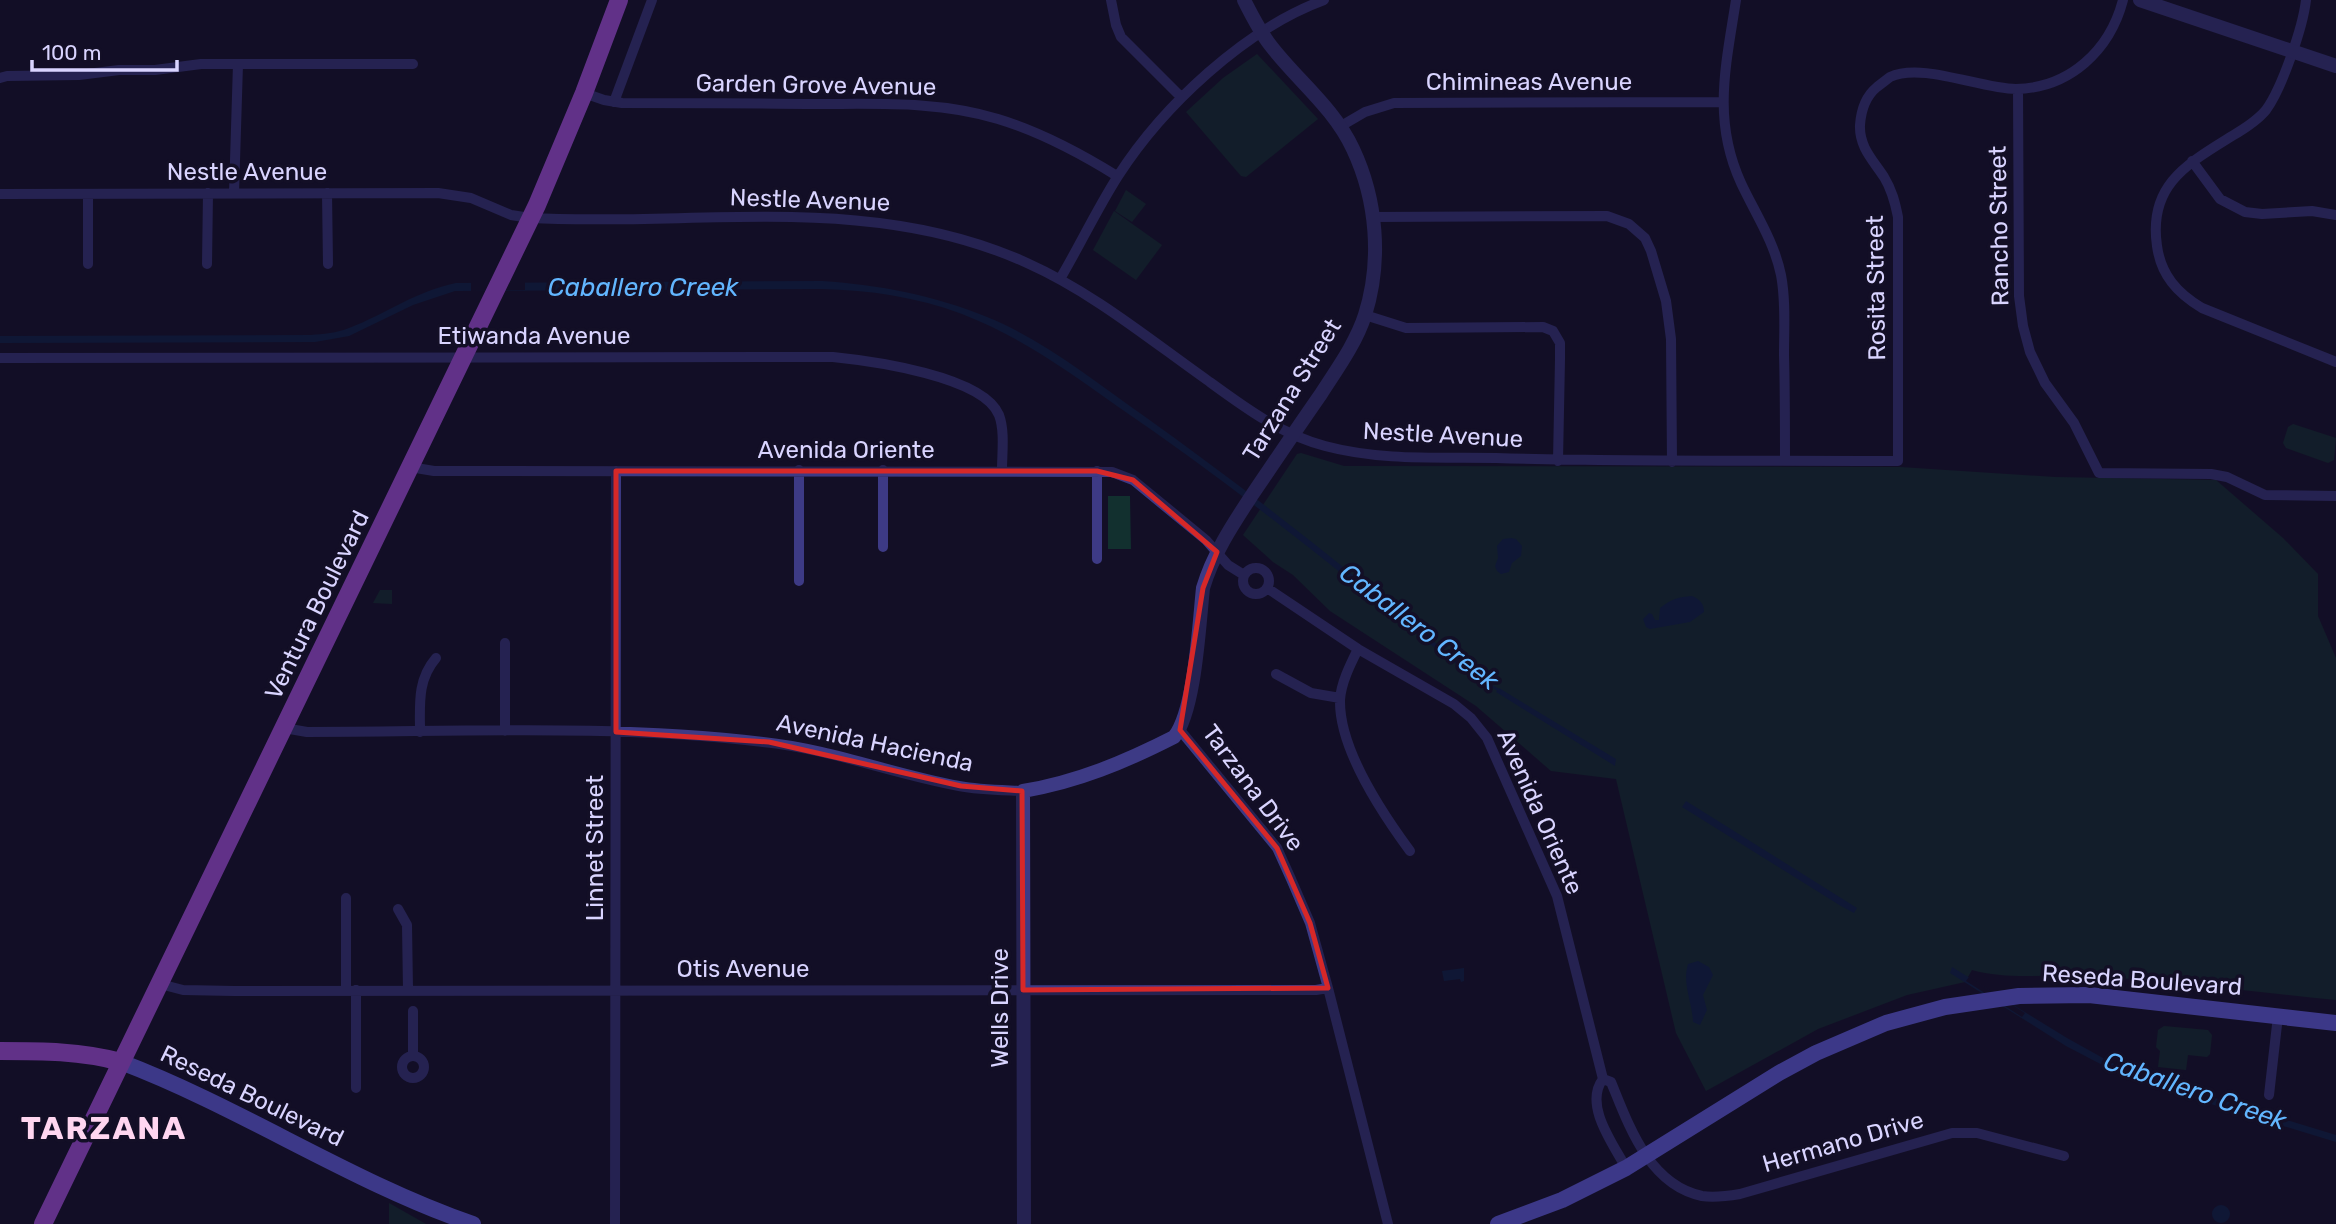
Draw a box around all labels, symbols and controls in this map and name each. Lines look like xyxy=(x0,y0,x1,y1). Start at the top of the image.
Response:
scale bar xyxy=(32,28,177,72)
text: 100 m xyxy=(42,40,101,65)
street label: Chimineas Avenue xyxy=(1426,68,1632,96)
street label: Garden Grove Avenue xyxy=(695,69,937,101)
street label: Rancho Street xyxy=(1984,146,2014,306)
street label: Nestle Avenue xyxy=(167,158,327,186)
street label: Nestle Avenue xyxy=(729,183,891,217)
street label: Rosita Street xyxy=(1861,215,1891,361)
water label: Caballero Creek xyxy=(547,272,739,303)
street label: Tarzana Street xyxy=(1237,314,1347,466)
street label: Etiwanda Avenue xyxy=(437,322,631,350)
street label: Nestle Avenue xyxy=(1362,417,1524,453)
street label: Avenida Oriente xyxy=(757,436,935,464)
street label: Ventura Boulevard xyxy=(259,506,375,704)
water label: Caballero Creek xyxy=(1333,557,1505,697)
street label: Avenida Hacienda xyxy=(774,708,976,778)
street label: Tarzana Drive xyxy=(1196,719,1310,857)
street label: Avenida Oriente xyxy=(1491,725,1589,899)
street label: Linnet Street xyxy=(581,775,609,921)
street label: Wells Drive xyxy=(986,948,1014,1068)
street label: Otis Avenue xyxy=(677,955,809,983)
street label: Reseda Boulevard xyxy=(2041,959,2243,1001)
street label: Reseda Boulevard xyxy=(156,1039,348,1153)
water label: Caballero Creek xyxy=(2100,1045,2291,1137)
street label: Hermano Drive xyxy=(1759,1106,1927,1178)
district label: TARZANA xyxy=(21,1109,187,1147)

